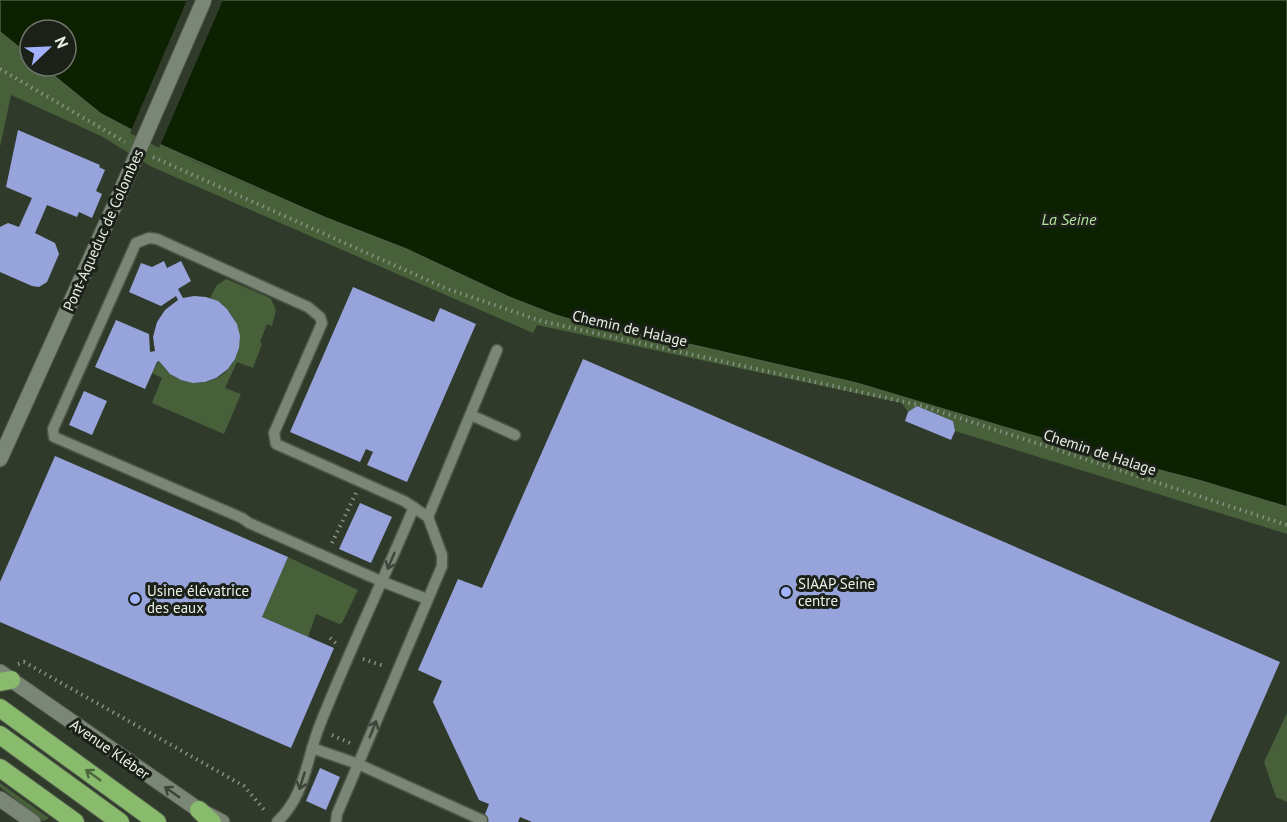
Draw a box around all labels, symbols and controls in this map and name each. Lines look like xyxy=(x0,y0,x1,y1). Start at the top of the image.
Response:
north arrow xyxy=(18,18,78,78)
text: N xyxy=(51,33,73,51)
street label: Pont-Aqueduc de Colombes xyxy=(59,146,147,314)
water label: La Seine xyxy=(1042,209,1097,229)
street label: Chemin de Halage xyxy=(571,306,689,350)
street label: Chemin de Halage xyxy=(1041,425,1159,479)
one-way arrow xyxy=(385,552,396,570)
place label: SIAAP Seine centre xyxy=(798,574,875,610)
place label: Usine élévatrice des eaux xyxy=(147,581,249,617)
marker: SIAAP Seine centre xyxy=(779,585,793,599)
marker: Usine élévatrice des eaux xyxy=(128,592,142,606)
street label: Avenue Kléber xyxy=(67,715,153,783)
one-way arrow xyxy=(368,720,379,738)
one-way arrow xyxy=(86,769,102,781)
one-way arrow xyxy=(296,771,307,790)
one-way arrow xyxy=(165,786,181,798)

